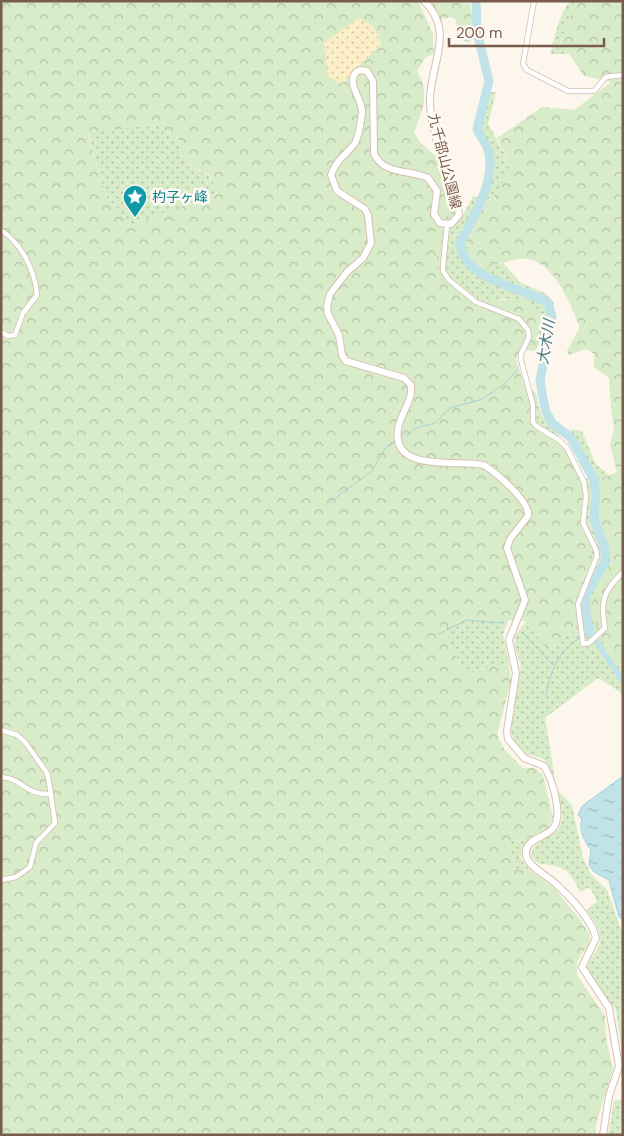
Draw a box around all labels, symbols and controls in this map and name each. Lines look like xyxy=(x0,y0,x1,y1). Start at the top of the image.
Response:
scale bar xyxy=(449,15,604,47)
text: 200 m xyxy=(456,23,502,43)
street label: 九千部山公園線 xyxy=(424,111,466,211)
place icon: 杓子ヶ峰 xyxy=(122,184,148,218)
place label: 杓子ヶ峰 xyxy=(152,188,208,206)
water label: 大木川 xyxy=(533,316,560,366)

